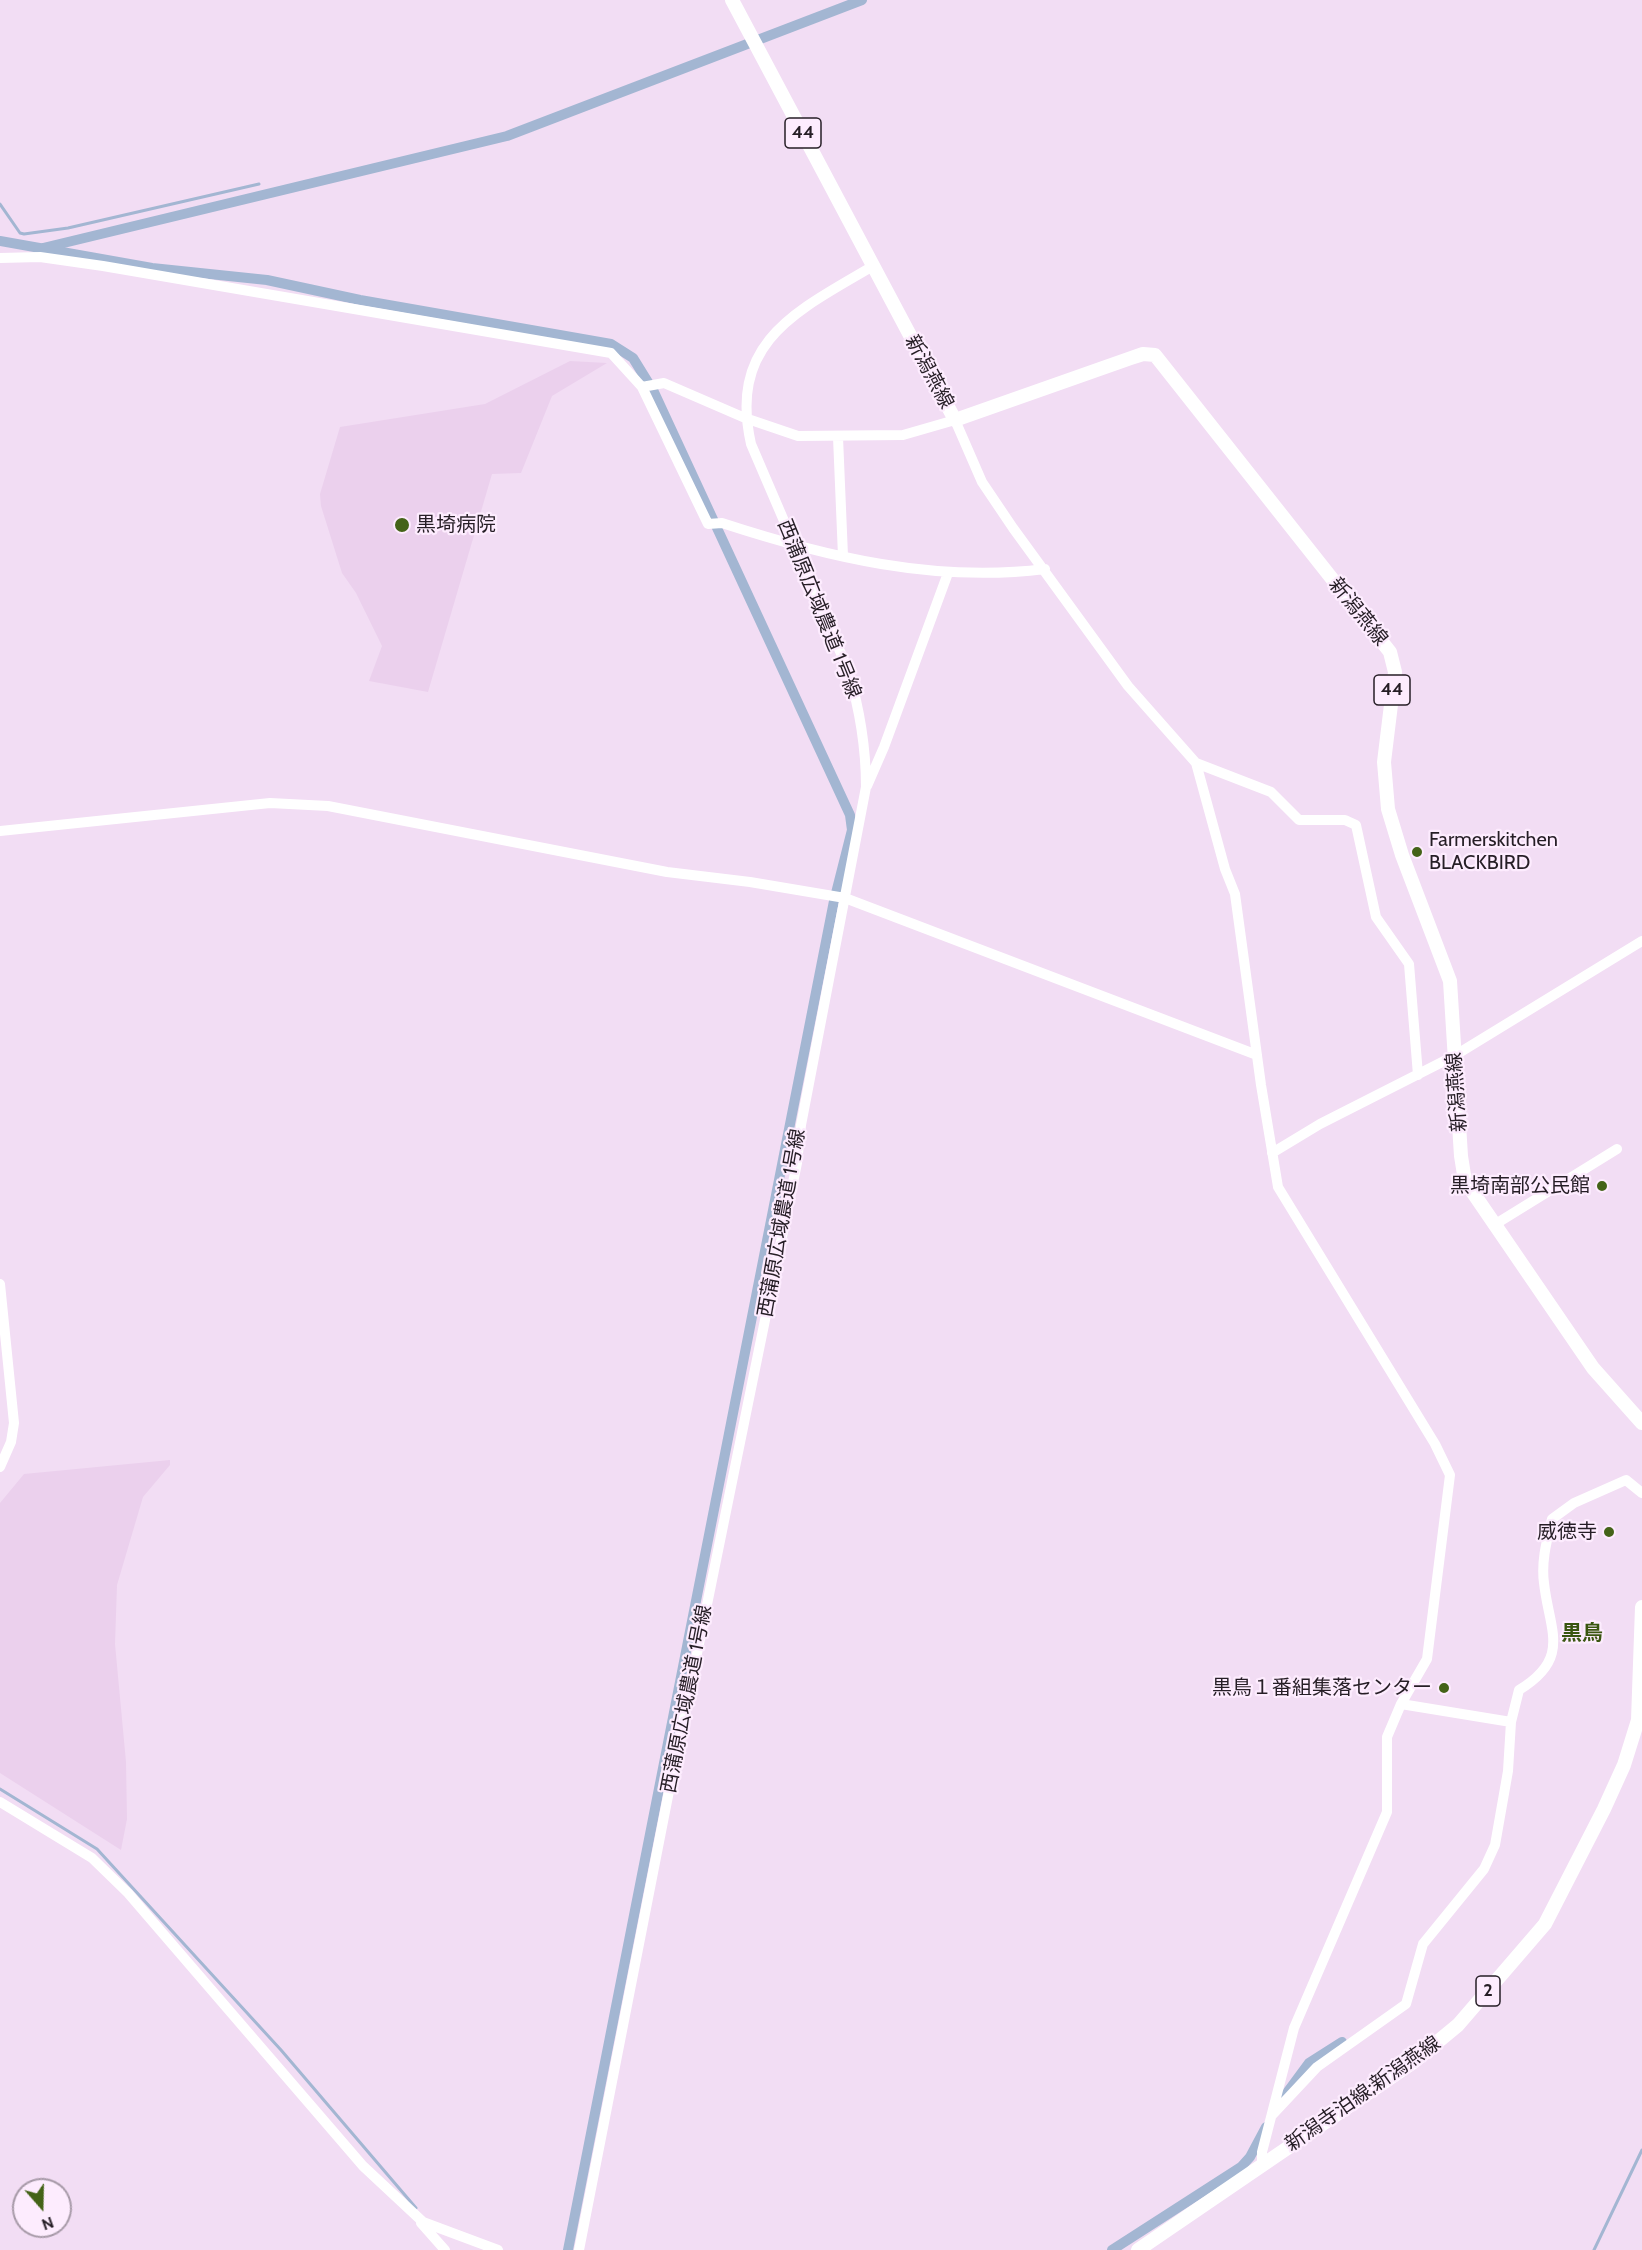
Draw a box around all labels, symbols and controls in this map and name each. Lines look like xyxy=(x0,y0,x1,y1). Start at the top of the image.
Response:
road number: 44 xyxy=(785,118,821,148)
street label: 新潟燕線 xyxy=(900,331,958,413)
place label: 黒埼病院 xyxy=(416,513,496,537)
marker: 黒埼病院 xyxy=(393,516,411,534)
street label: 西蒲原広域農道 1号線 xyxy=(772,516,866,702)
street label: 新潟燕線 xyxy=(1324,573,1392,651)
road number: 44 xyxy=(1374,675,1410,705)
place label: Farmerskitchen BLACKBIRD xyxy=(1429,828,1558,875)
marker: Farmerskitchen BLACKBIRD xyxy=(1410,845,1424,859)
street label: 新潟燕線 xyxy=(1442,1051,1472,1133)
street label: 西蒲原広域農道 1号線 xyxy=(754,1127,810,1319)
place label: 黒埼南部公民館 xyxy=(1450,1174,1590,1198)
marker: 黒埼南部公民館 xyxy=(1595,1179,1609,1193)
place label: 威徳寺 xyxy=(1537,1520,1597,1544)
marker: 威徳寺 xyxy=(1602,1525,1616,1539)
street label: 西蒲原広域農道 1号線 xyxy=(657,1603,717,1795)
district label: 黒鳥 xyxy=(1561,1621,1603,1647)
place label: 黒鳥１番組集落センター xyxy=(1212,1676,1432,1700)
marker: 黒鳥１番組集落センター xyxy=(1437,1681,1451,1695)
road number: 2 xyxy=(1476,1976,1500,2006)
street label: 新潟寺泊線;新潟燕線 xyxy=(1281,2031,1445,2157)
north arrow xyxy=(12,2178,72,2238)
text: N xyxy=(39,2213,56,2234)

